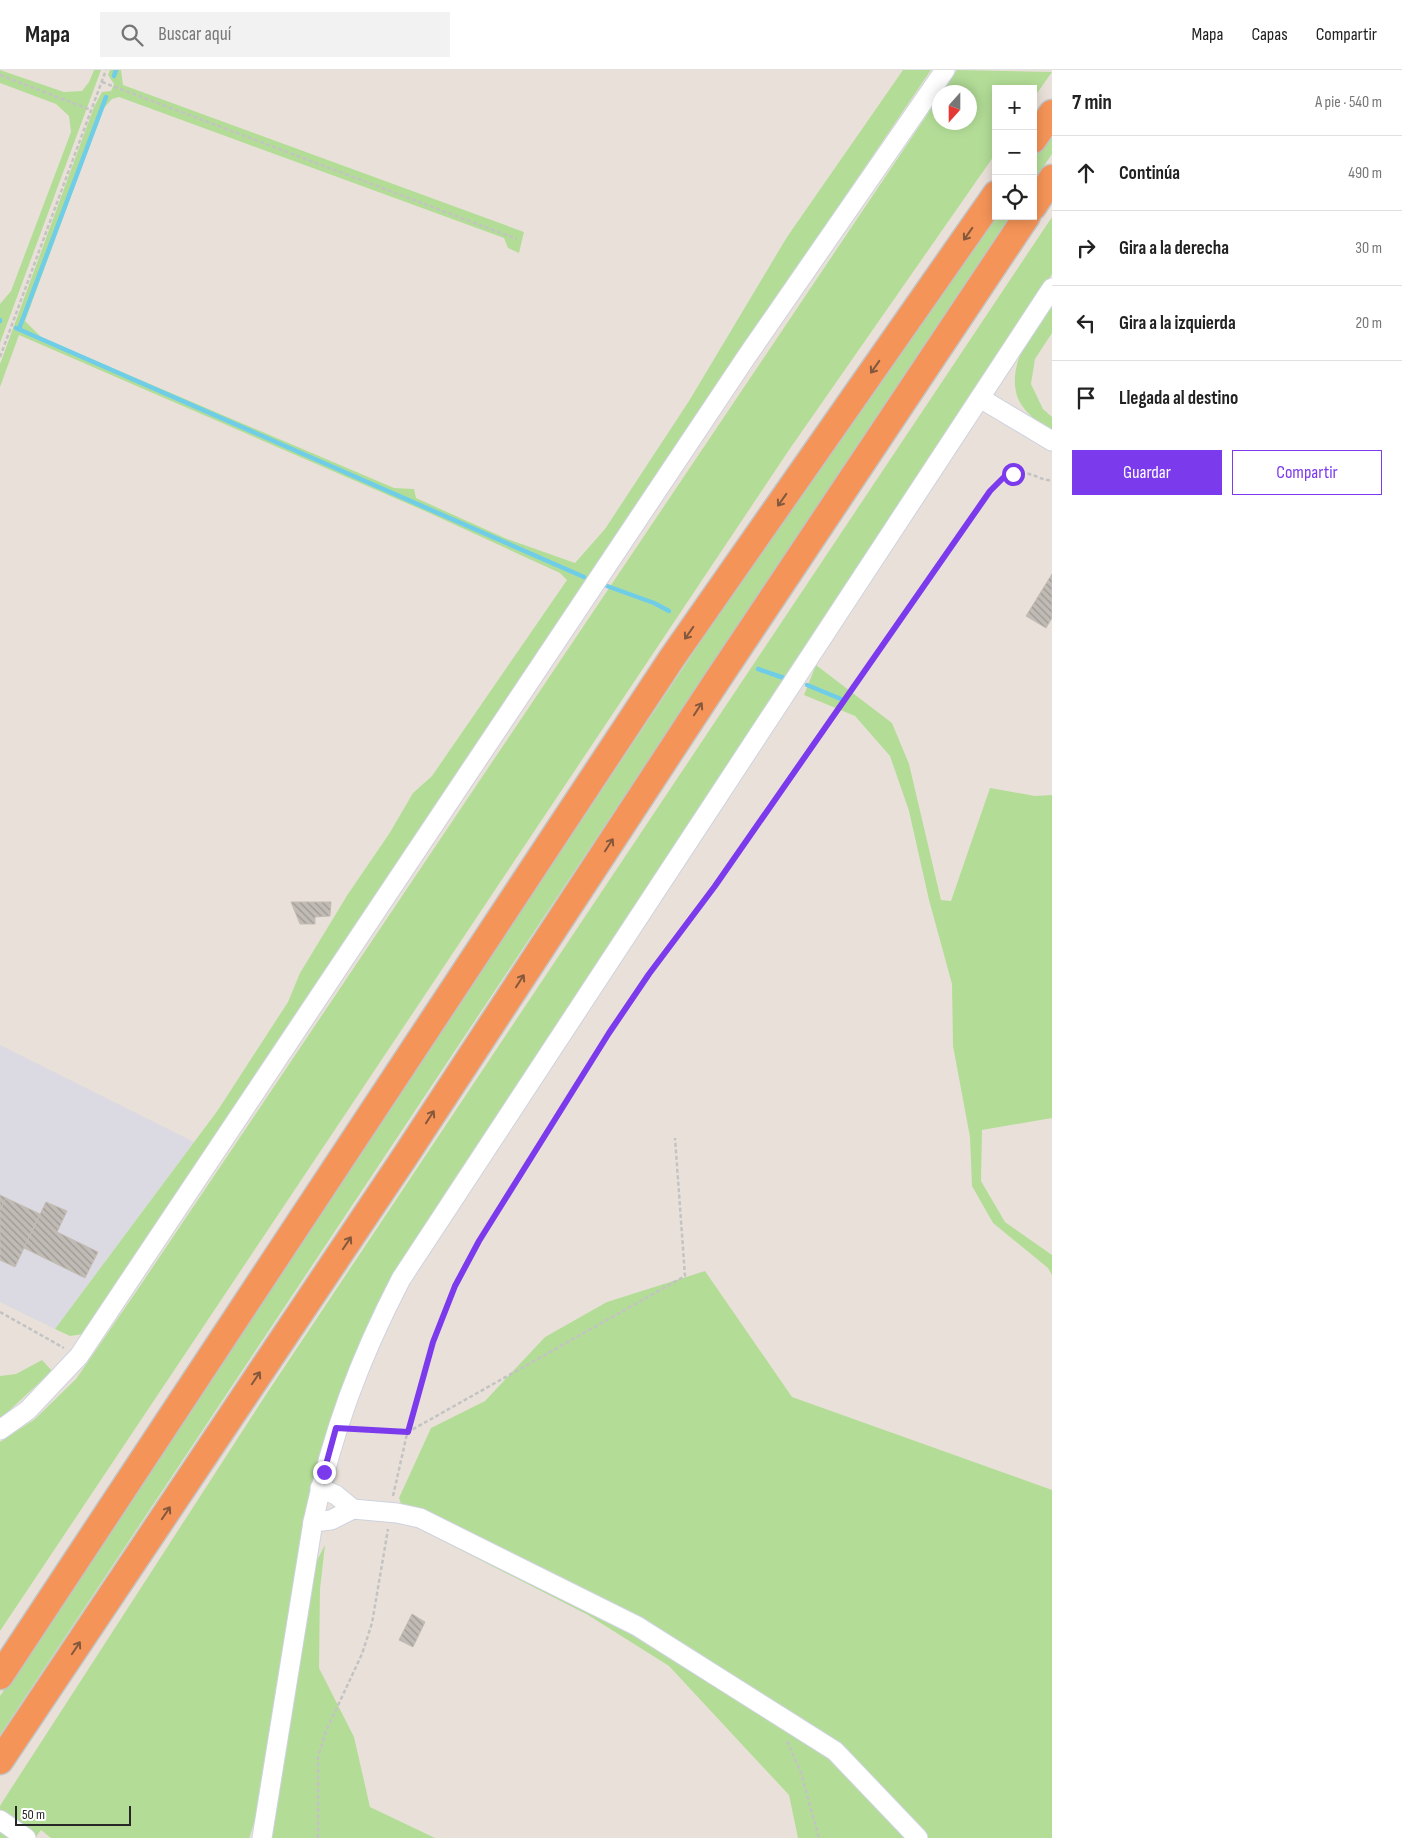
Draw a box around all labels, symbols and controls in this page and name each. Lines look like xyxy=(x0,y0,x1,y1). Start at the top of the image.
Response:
search box xyxy=(100,12,450,57)
text: Mapa xyxy=(25,20,70,49)
icon: search xyxy=(118,21,146,49)
text: Buscar aquí xyxy=(158,23,231,46)
text: Mapa xyxy=(1191,24,1223,45)
text: Capas xyxy=(1251,24,1288,45)
text: Compartir xyxy=(1316,24,1377,45)
north arrow xyxy=(932,85,977,130)
map controls xyxy=(992,85,1037,220)
button: + xyxy=(992,85,1037,130)
text: 7 min xyxy=(1072,90,1112,115)
text: A pie · 540 m xyxy=(1315,93,1382,112)
button: − xyxy=(992,130,1037,175)
icon: ahead xyxy=(1072,159,1100,187)
text: Continúa xyxy=(1119,162,1180,185)
text: 490 m xyxy=(1348,164,1382,183)
button: locate xyxy=(992,175,1037,220)
one-way arrow xyxy=(963,226,973,240)
icon: right xyxy=(1072,234,1100,262)
text: Gira a la derecha xyxy=(1119,237,1229,260)
text: 30 m xyxy=(1355,239,1382,258)
icon: left xyxy=(1072,309,1100,337)
text: Gira a la izquierda xyxy=(1119,312,1236,335)
text: 20 m xyxy=(1355,314,1382,333)
one-way arrow xyxy=(870,360,880,374)
icon: arrive xyxy=(1072,384,1100,412)
text: Llegada al destino xyxy=(1119,387,1238,410)
button: Guardar xyxy=(1072,450,1222,495)
button: Compartir xyxy=(1232,450,1382,495)
route start xyxy=(1002,463,1025,486)
one-way arrow xyxy=(777,493,787,507)
one-way arrow xyxy=(684,626,694,640)
one-way arrow xyxy=(693,703,703,717)
one-way arrow xyxy=(604,839,614,853)
one-way arrow xyxy=(514,974,525,988)
one-way arrow xyxy=(425,1110,436,1124)
one-way arrow xyxy=(342,1236,352,1250)
one-way arrow xyxy=(251,1371,261,1385)
route end xyxy=(313,1461,336,1484)
one-way arrow xyxy=(161,1506,171,1520)
one-way arrow xyxy=(71,1641,81,1655)
scale bar xyxy=(15,1803,131,1826)
text: 50 m xyxy=(22,1806,45,1823)

